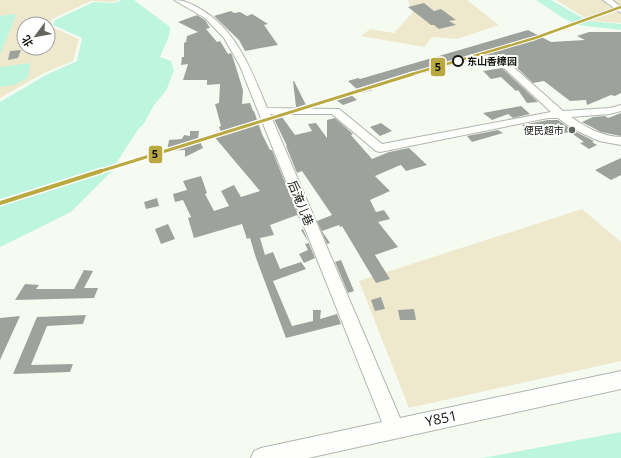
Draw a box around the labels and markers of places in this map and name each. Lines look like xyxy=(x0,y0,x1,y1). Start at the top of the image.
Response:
place label: 东山香樟园 xyxy=(467,54,517,68)
marker: 东山香樟园 xyxy=(452,55,464,67)
place label: 便民超市 xyxy=(524,123,564,137)
marker: 便民超市 xyxy=(567,125,577,135)

